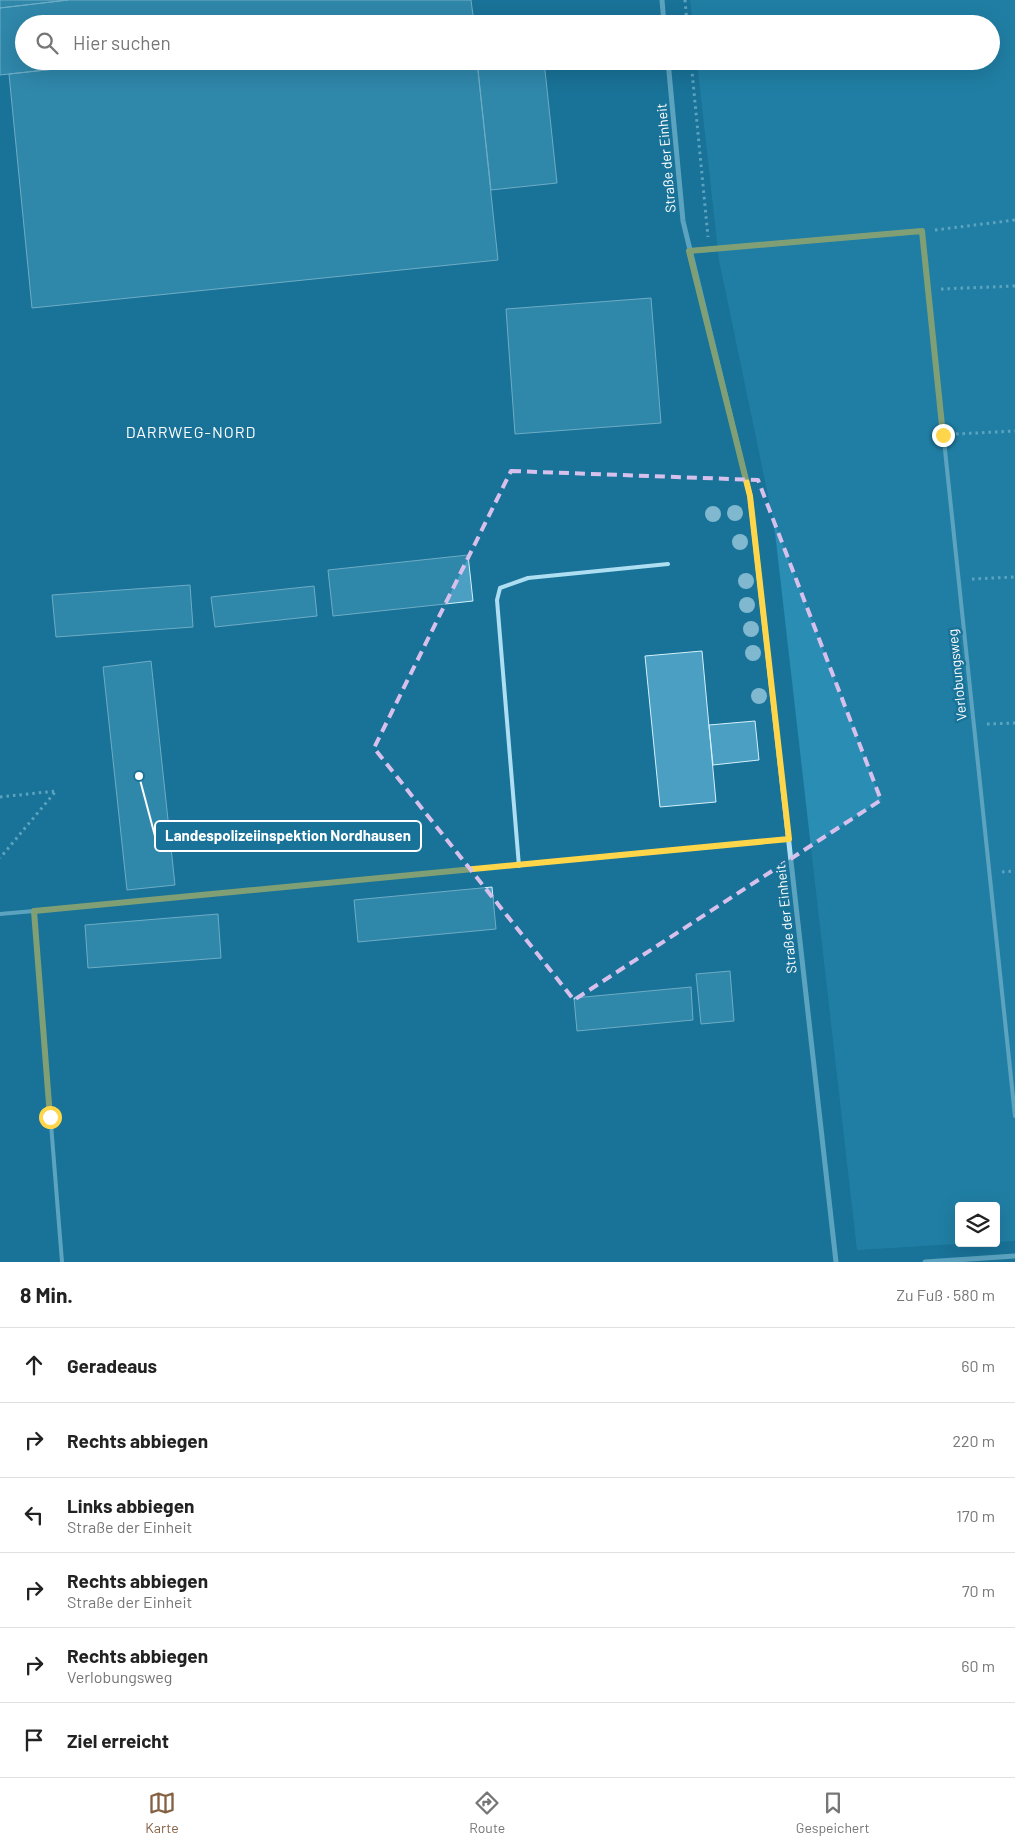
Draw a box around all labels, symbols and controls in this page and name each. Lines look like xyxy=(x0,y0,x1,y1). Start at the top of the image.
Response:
search box xyxy=(15,15,1000,70)
icon: search xyxy=(33,29,61,57)
text: Hier suchen xyxy=(73,31,171,54)
street label: Straße der Einheit xyxy=(652,103,679,213)
district label: DARRWEG-NORD xyxy=(126,422,256,441)
route end xyxy=(932,424,955,447)
street label: Verlobungsweg xyxy=(943,628,970,722)
callout: Landespolizeiinspektion Nordhausen xyxy=(155,821,421,851)
text: Landespolizeiinspektion Nordhausen xyxy=(165,826,411,844)
street label: Straße der Einheit xyxy=(771,864,800,974)
route start xyxy=(39,1106,62,1129)
map controls xyxy=(955,1202,1000,1247)
button: layers xyxy=(955,1202,1000,1247)
text: 8 Min. xyxy=(20,1282,73,1307)
text: Zu Fuß · 580 m xyxy=(896,1285,995,1304)
icon: ahead xyxy=(20,1351,48,1379)
text: Geradeaus xyxy=(67,1354,157,1377)
text: 60 m xyxy=(961,1356,995,1375)
icon: right xyxy=(20,1426,48,1454)
text: Rechts abbiegen xyxy=(67,1429,208,1452)
text: 220 m xyxy=(952,1431,995,1450)
text: Links abbiegen xyxy=(67,1494,194,1517)
icon: left xyxy=(20,1501,48,1529)
text: 170 m xyxy=(956,1506,995,1525)
text: Straße der Einheit xyxy=(67,1517,192,1536)
text: Rechts abbiegen xyxy=(67,1569,208,1592)
icon: right xyxy=(20,1576,48,1604)
text: 70 m xyxy=(962,1581,995,1600)
text: Straße der Einheit xyxy=(67,1592,192,1611)
text: Rechts abbiegen xyxy=(67,1644,208,1667)
icon: right xyxy=(20,1651,48,1679)
text: 60 m xyxy=(961,1656,995,1675)
text: Verlobungsweg xyxy=(67,1667,172,1686)
icon: arrive xyxy=(20,1726,48,1754)
text: Ziel erreicht xyxy=(67,1729,169,1752)
tab: Karte xyxy=(145,1789,179,1836)
tab: Route xyxy=(469,1789,505,1836)
tab: Gespeichert xyxy=(796,1789,870,1836)

